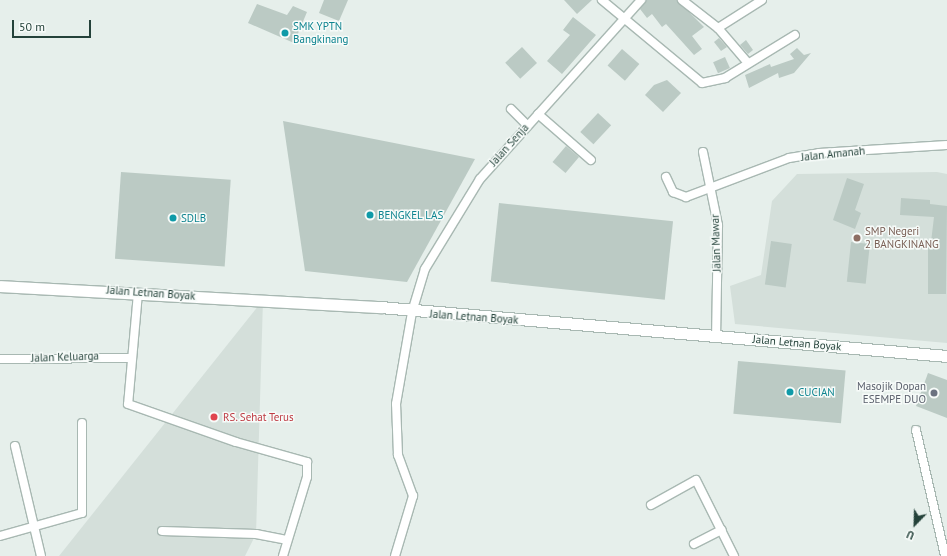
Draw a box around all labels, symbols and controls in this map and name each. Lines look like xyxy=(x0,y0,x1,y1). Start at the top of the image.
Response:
scale bar xyxy=(14,12,93,38)
text: 50 m xyxy=(19,19,45,34)
place label: SMK YPTN Bangkinang xyxy=(293,20,348,46)
marker: SMK YPTN Bangkinang xyxy=(280,28,290,38)
street label: Jalan Senja xyxy=(487,121,531,169)
street label: Jalan Amanah xyxy=(800,144,866,164)
place label: BENGKEL LAS xyxy=(378,208,444,222)
marker: BENGKEL LAS xyxy=(365,210,375,220)
place label: SDLB xyxy=(181,211,206,225)
marker: SDLB xyxy=(168,213,178,223)
street label: Jalan Mawar xyxy=(708,214,724,272)
place label: SMP Negeri 2 BANGKINANG xyxy=(865,225,939,251)
marker: SMP Negeri 2 BANGKINANG xyxy=(852,233,862,243)
street label: Jalan Letnan Boyak xyxy=(106,283,196,303)
street label: Jalan Letnan Boyak xyxy=(429,307,519,327)
street label: Jalan Letnan Boyak xyxy=(752,333,842,353)
street label: Jalan Keluarga xyxy=(31,349,99,365)
place label: Masojik Dopan ESEMPE DUO xyxy=(857,380,926,406)
place label: CUCIAN xyxy=(798,385,835,399)
marker: CUCIAN xyxy=(785,387,795,397)
marker: Masojik Dopan ESEMPE DUO xyxy=(929,388,939,398)
place label: RS. Sehat Terus xyxy=(223,410,295,424)
marker: RS. Sehat Terus xyxy=(208,411,220,423)
north arrow xyxy=(895,504,935,544)
text: U xyxy=(904,527,916,543)

